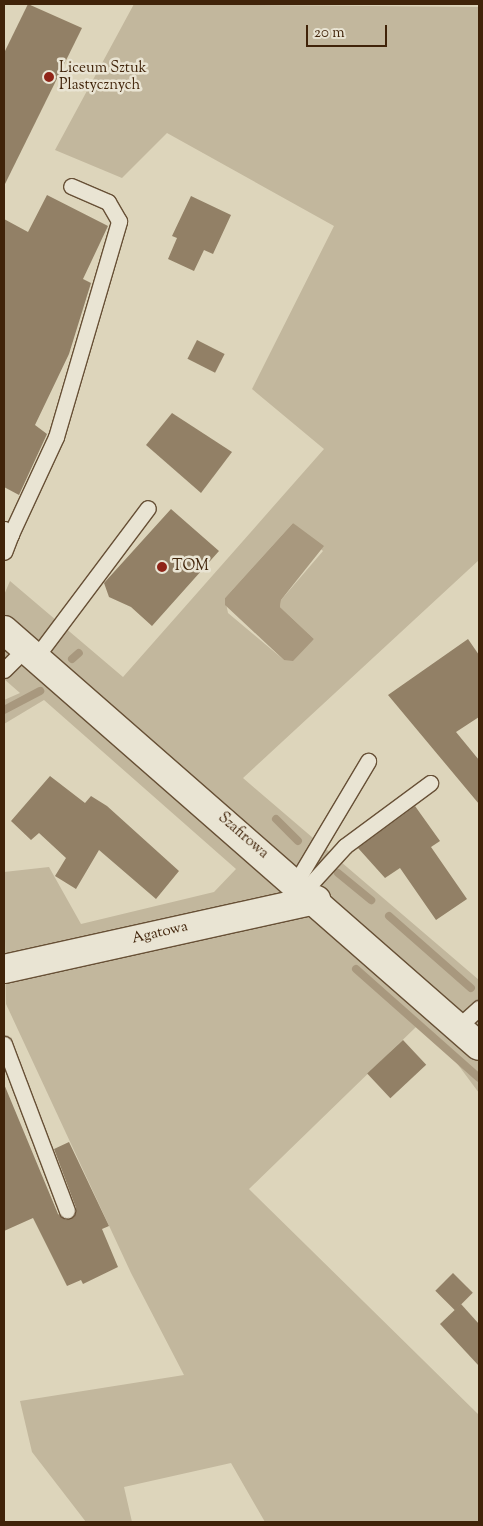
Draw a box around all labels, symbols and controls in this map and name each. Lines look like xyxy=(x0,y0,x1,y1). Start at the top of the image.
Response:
scale bar xyxy=(308,15,389,47)
text: 20 m xyxy=(314,23,345,44)
place label: Liceum Sztuk Plastycznych xyxy=(59,59,147,94)
marker: Liceum Sztuk Plastycznych xyxy=(43,71,55,83)
place label: TOM xyxy=(172,558,209,576)
marker: TOM xyxy=(156,561,168,573)
street label: Szafirowa xyxy=(214,809,272,863)
street label: Agatowa xyxy=(130,918,190,948)

